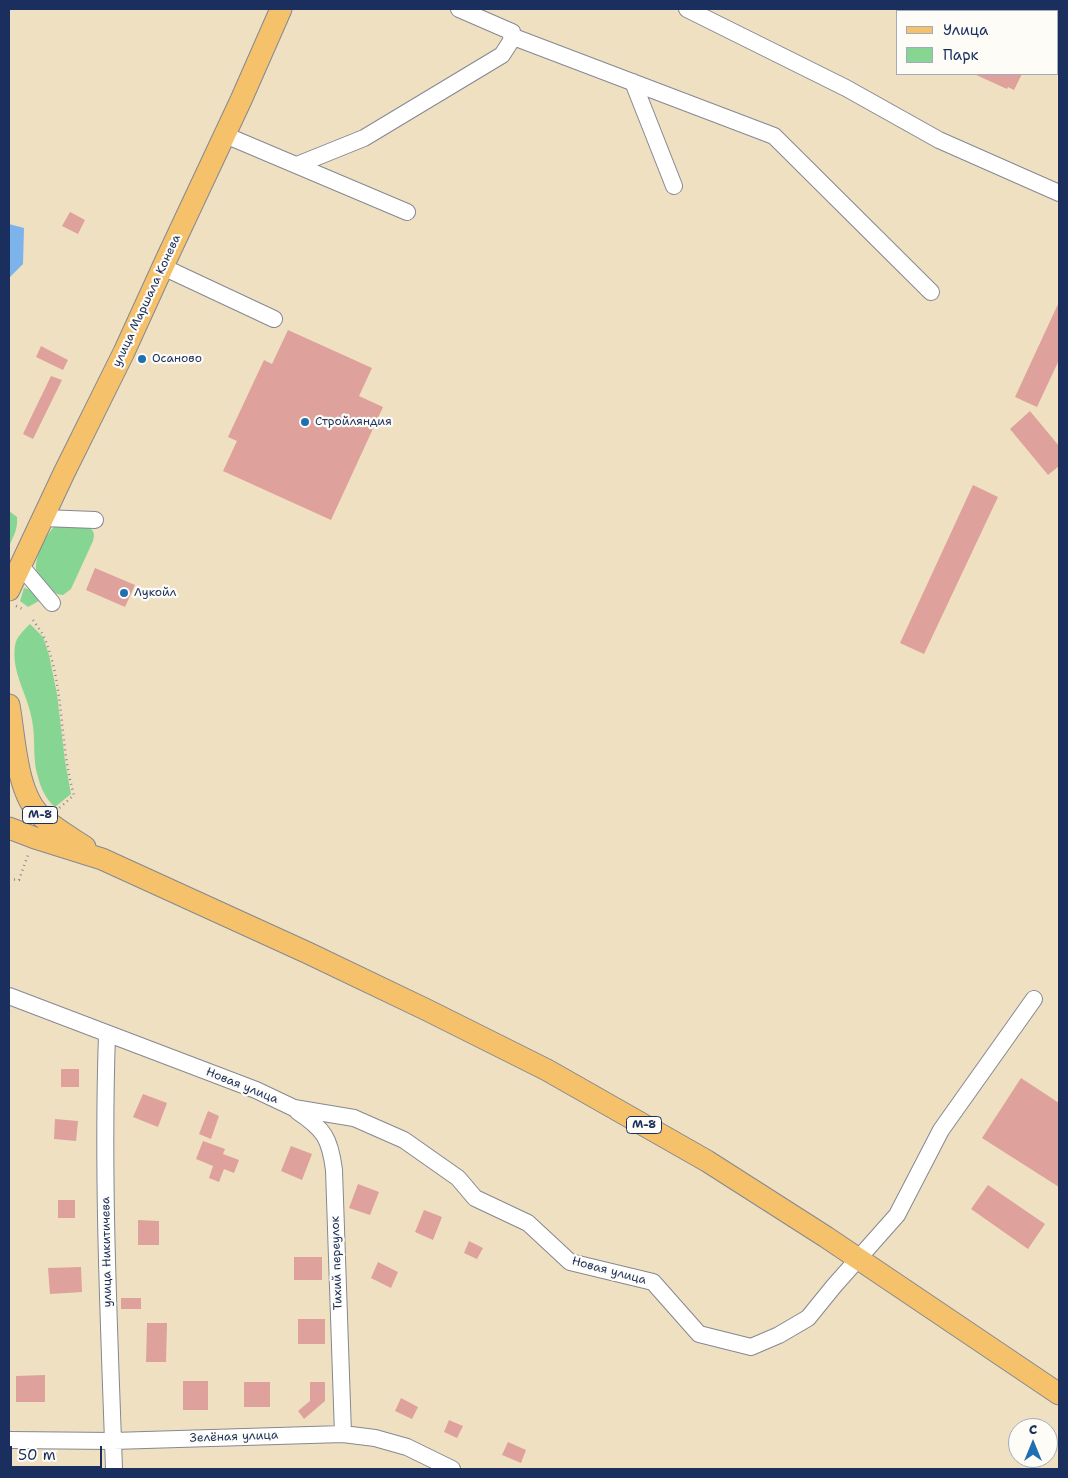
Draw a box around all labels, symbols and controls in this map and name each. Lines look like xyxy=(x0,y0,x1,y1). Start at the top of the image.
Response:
legend xyxy=(896,10,1058,75)
text: Улица xyxy=(943,20,988,40)
text: Парк xyxy=(943,45,979,65)
street label: улица Маршала Конева xyxy=(110,232,184,370)
place label: Осаново xyxy=(152,352,202,366)
marker: Осаново xyxy=(136,353,148,365)
place label: Стройляндия xyxy=(315,415,392,429)
marker: Стройляндия xyxy=(299,416,311,428)
place label: Лукойл xyxy=(134,586,177,600)
marker: Лукойл xyxy=(118,587,130,599)
road number: М-8 xyxy=(22,806,58,824)
street label: Новая улица xyxy=(204,1065,280,1107)
road number: М-8 xyxy=(626,1116,662,1134)
street label: улица Никитичева xyxy=(99,1197,115,1307)
street label: Тихий переулок xyxy=(328,1216,346,1310)
street label: Новая улица xyxy=(570,1254,648,1288)
north arrow xyxy=(1008,1418,1058,1468)
text: С xyxy=(1029,1420,1037,1438)
street label: Зелёная улица xyxy=(189,1428,279,1446)
scale bar xyxy=(12,1436,105,1468)
text: 50 m xyxy=(18,1445,56,1465)

